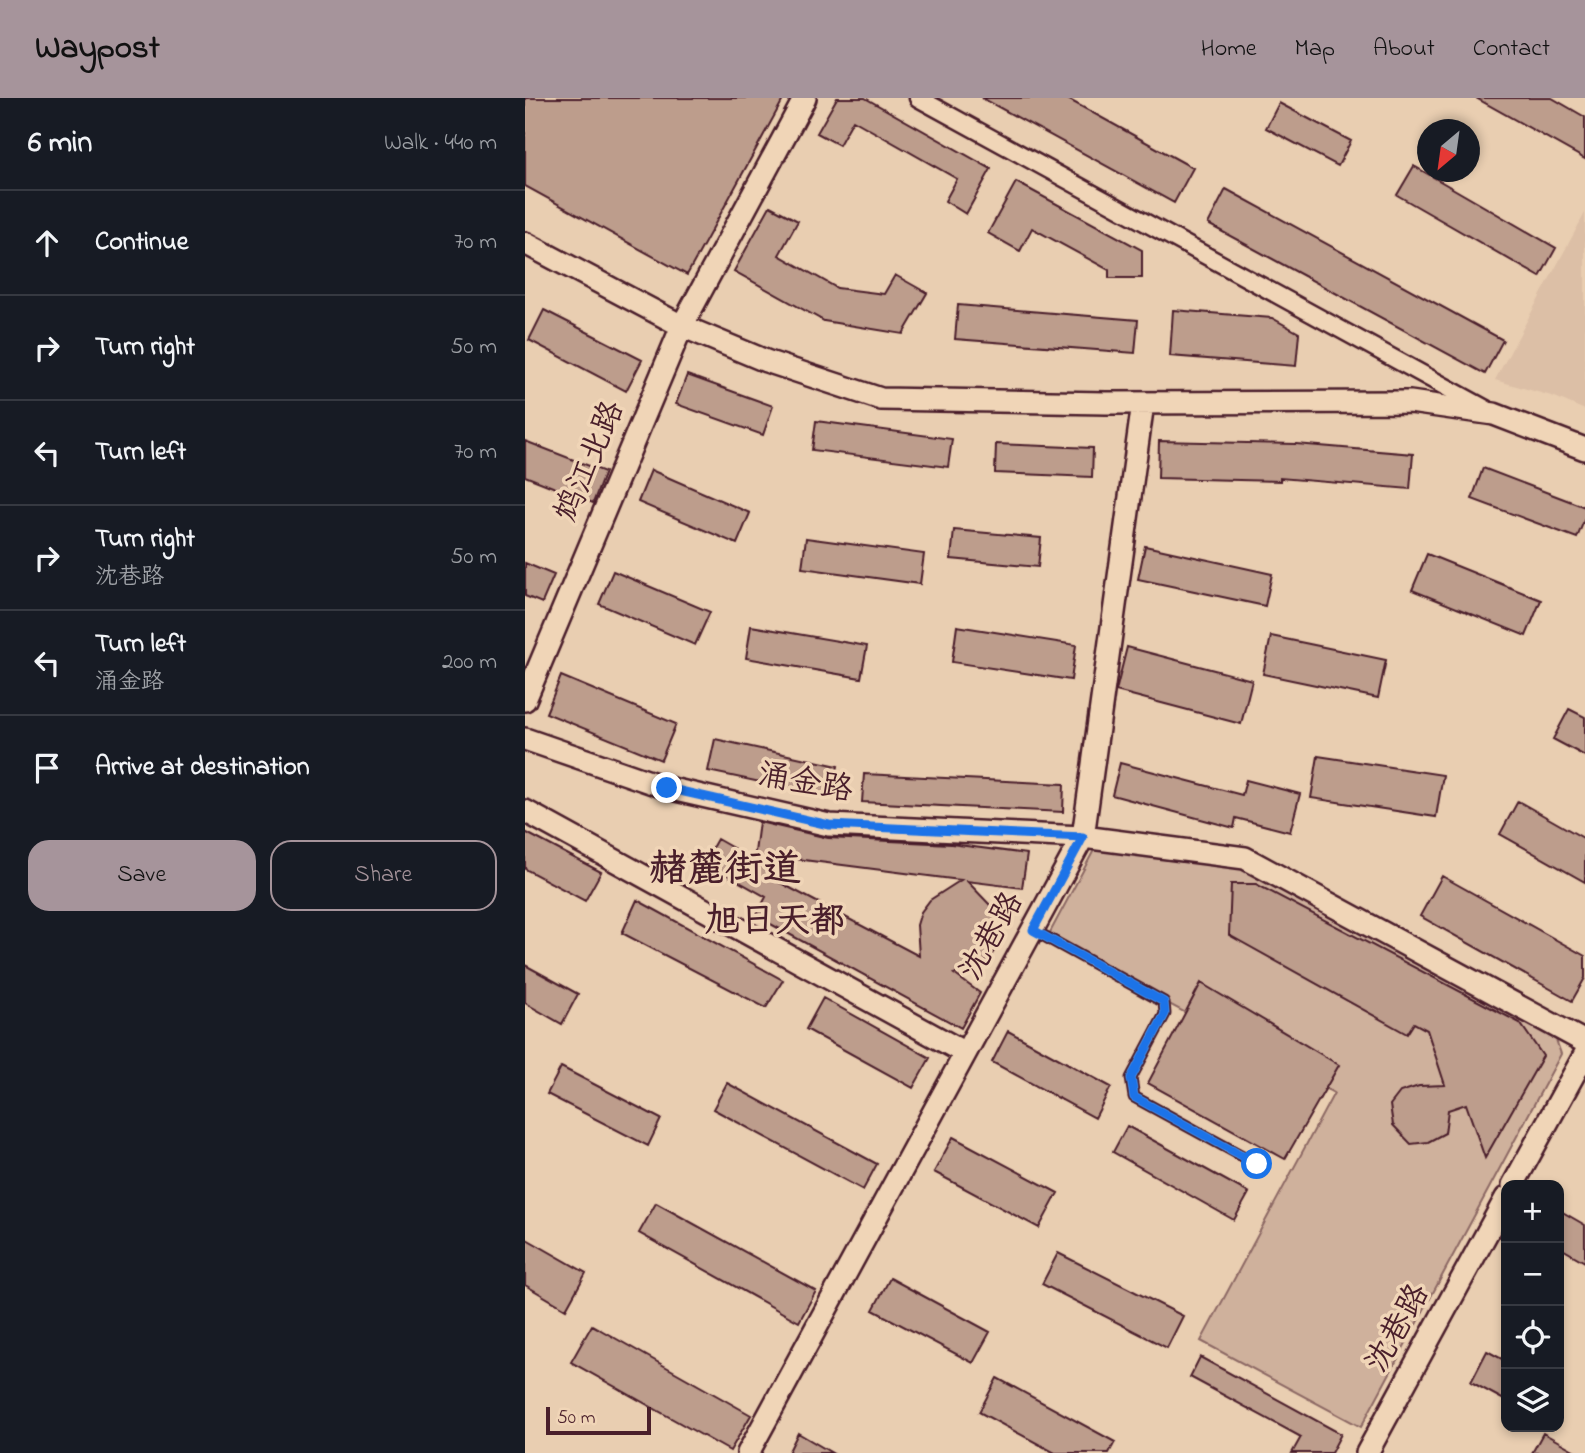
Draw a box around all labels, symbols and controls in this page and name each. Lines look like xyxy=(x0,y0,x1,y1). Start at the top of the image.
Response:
text: Waypost xyxy=(35,25,160,73)
text: Home xyxy=(1201,32,1257,67)
text: Map xyxy=(1295,32,1335,67)
text: About xyxy=(1373,32,1435,67)
text: Contact xyxy=(1473,32,1550,67)
north arrow xyxy=(1417,119,1480,182)
text: 6 min xyxy=(28,122,92,166)
text: Walk · 440 m xyxy=(384,127,497,160)
icon: ahead xyxy=(28,224,66,262)
text: Continue xyxy=(95,224,188,262)
text: 70 m xyxy=(454,226,497,259)
icon: right xyxy=(28,329,66,367)
text: Turn right xyxy=(95,329,195,367)
text: 50 m xyxy=(450,331,497,364)
street label: 鸩江北路 xyxy=(544,394,638,530)
icon: left xyxy=(28,434,66,472)
text: Turn left xyxy=(95,434,186,472)
text: 70 m xyxy=(454,436,497,469)
text: Turn right xyxy=(95,521,195,559)
icon: right xyxy=(28,539,66,577)
text: 50 m xyxy=(450,541,497,574)
text: 沈巷路 xyxy=(95,561,164,594)
text: Turn left xyxy=(95,626,186,664)
icon: left xyxy=(28,644,66,682)
text: 200 m xyxy=(442,646,497,679)
text: 涌金路 xyxy=(95,666,164,699)
icon: arrive xyxy=(28,749,66,787)
text: Arrive at destination xyxy=(95,749,310,787)
street label: 涌金路 xyxy=(754,753,856,815)
route end xyxy=(651,772,682,803)
button: Save xyxy=(28,840,256,911)
button: Share xyxy=(270,840,497,911)
district label: 赭麓街道 xyxy=(649,843,801,899)
street label: 沈巷路 xyxy=(949,884,1037,990)
district label: 旭日天都 xyxy=(705,897,845,948)
route start xyxy=(1241,1148,1272,1179)
map controls xyxy=(1501,1180,1564,1432)
button: + xyxy=(1501,1180,1564,1243)
button: − xyxy=(1501,1243,1564,1306)
street label: 沈巷路 xyxy=(1355,1276,1443,1382)
button: locate xyxy=(1501,1306,1564,1369)
button: layers xyxy=(1501,1369,1564,1432)
scale bar xyxy=(546,1404,651,1436)
text: 50 m xyxy=(557,1405,596,1432)

